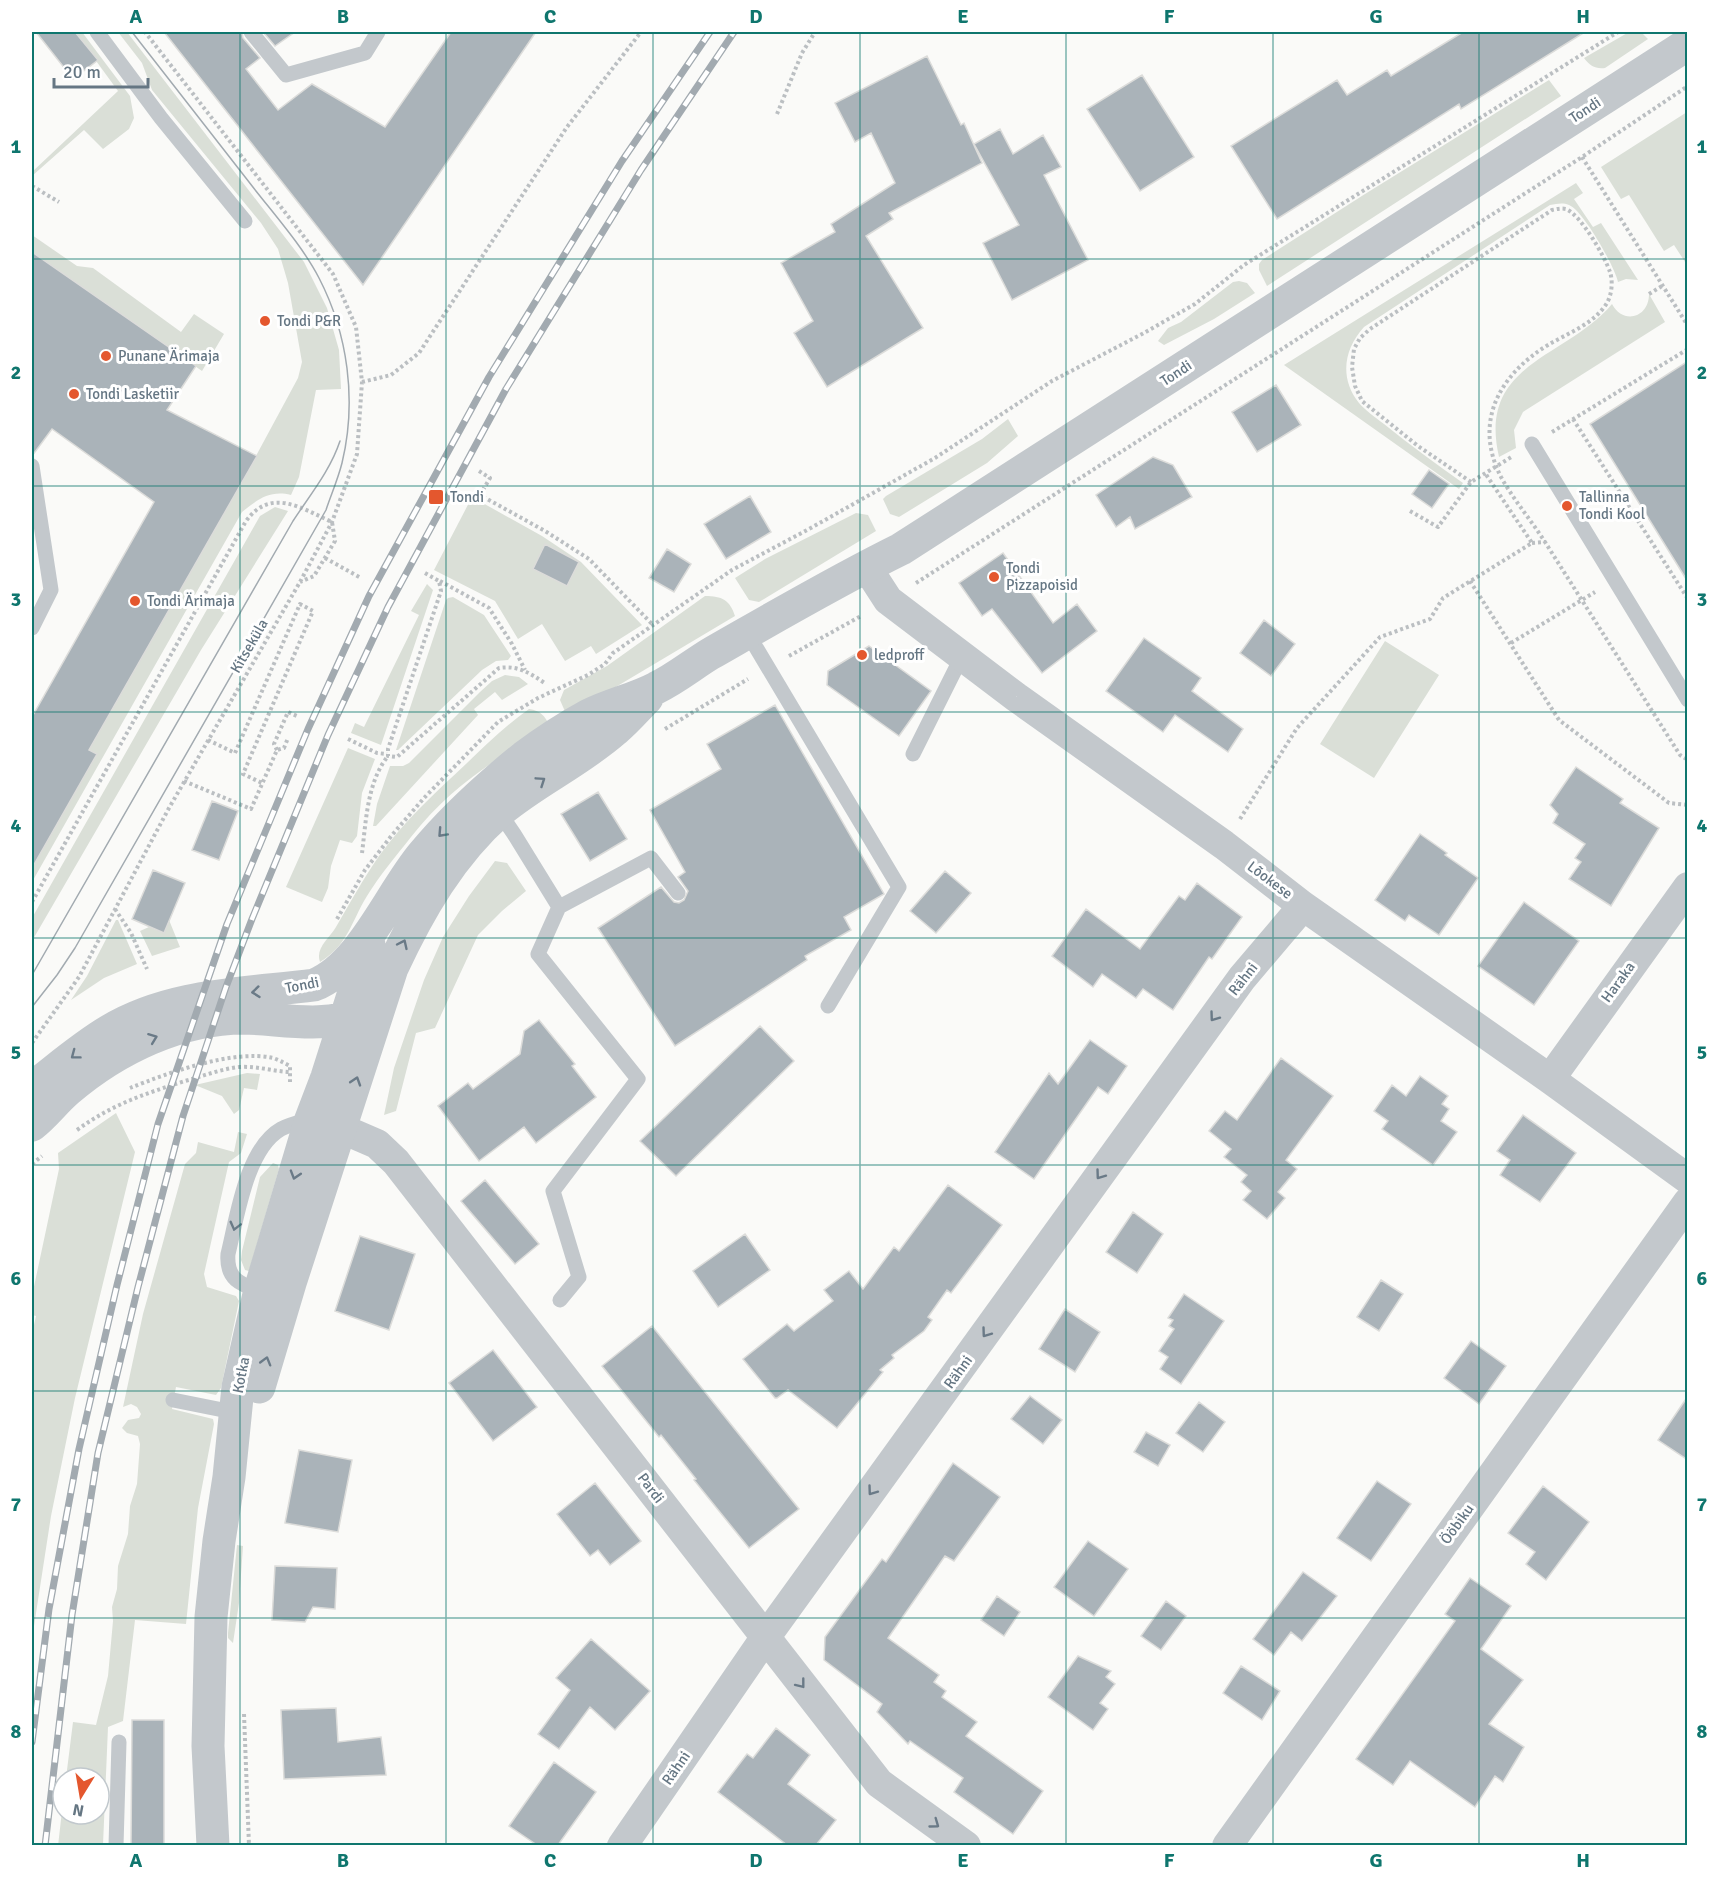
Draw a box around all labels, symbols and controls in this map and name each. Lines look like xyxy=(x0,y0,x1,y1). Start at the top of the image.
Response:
text: A xyxy=(130,4,143,29)
text: B xyxy=(337,4,349,29)
text: C xyxy=(544,4,556,29)
text: D xyxy=(749,4,763,29)
text: E xyxy=(957,4,969,29)
text: F xyxy=(1164,4,1175,29)
text: G xyxy=(1369,4,1383,29)
text: H xyxy=(1576,4,1590,29)
scale bar xyxy=(54,51,148,89)
text: 20 m xyxy=(63,61,101,83)
street label: Tondi xyxy=(1566,93,1604,127)
text: 1 xyxy=(11,134,22,159)
text: 1 xyxy=(1697,134,1708,159)
place label: Tondi P&R xyxy=(277,312,341,330)
marker: Tondi P&R xyxy=(258,314,272,328)
place label: Punane Ärimaja xyxy=(118,347,220,365)
marker: Punane Ärimaja xyxy=(99,349,113,363)
street label: Tondi xyxy=(1157,356,1195,390)
text: 2 xyxy=(11,360,21,385)
text: 2 xyxy=(1697,360,1707,385)
place label: Tondi Lasketiir xyxy=(86,385,179,403)
marker: Tondi Lasketiir xyxy=(67,387,81,401)
marker: Tondi xyxy=(427,488,445,506)
place label: Tondi xyxy=(450,488,484,506)
place label: Tallinna Tondi Kool xyxy=(1579,488,1645,523)
marker: Tallinna Tondi Kool xyxy=(1560,499,1574,513)
place label: Tondi Pizzapoisid xyxy=(1006,559,1078,594)
marker: Tondi Pizzapoisid xyxy=(987,570,1001,584)
text: 3 xyxy=(11,587,21,612)
text: 3 xyxy=(1697,587,1707,612)
place label: Tondi Ärimaja xyxy=(147,592,235,610)
marker: Tondi Ärimaja xyxy=(128,594,142,608)
street label: Kitseküla xyxy=(226,616,272,676)
place label: ledproff xyxy=(874,646,926,664)
marker: ledproff xyxy=(855,648,869,662)
one-way arrow xyxy=(534,777,545,788)
text: 4 xyxy=(11,813,22,838)
text: 4 xyxy=(1697,813,1708,838)
one-way arrow xyxy=(439,825,450,836)
street label: Lõokese xyxy=(1244,857,1296,903)
one-way arrow xyxy=(396,939,408,950)
street label: Haraka xyxy=(1597,958,1639,1006)
street label: Rähni xyxy=(1225,959,1261,999)
street label: Tondi xyxy=(284,973,320,997)
one-way arrow xyxy=(251,985,261,998)
one-way arrow xyxy=(1210,1010,1221,1021)
one-way arrow xyxy=(147,1033,158,1045)
text: 5 xyxy=(11,1040,21,1065)
text: 5 xyxy=(1697,1040,1707,1065)
one-way arrow xyxy=(71,1048,82,1059)
one-way arrow xyxy=(348,1076,361,1087)
one-way arrow xyxy=(1096,1168,1107,1179)
one-way arrow xyxy=(290,1169,302,1180)
one-way arrow xyxy=(230,1221,242,1231)
text: 6 xyxy=(11,1266,22,1291)
text: 6 xyxy=(1697,1266,1708,1291)
one-way arrow xyxy=(982,1326,993,1337)
street label: Rähni xyxy=(940,1352,976,1392)
street label: Kotka xyxy=(229,1355,253,1395)
one-way arrow xyxy=(259,1356,271,1367)
street label: Pardi xyxy=(634,1469,668,1507)
one-way arrow xyxy=(868,1485,879,1496)
text: 7 xyxy=(11,1492,22,1517)
text: 7 xyxy=(1697,1492,1708,1517)
street label: Ööbiku xyxy=(1436,1500,1478,1548)
one-way arrow xyxy=(794,1678,805,1689)
text: 8 xyxy=(11,1719,22,1744)
text: 8 xyxy=(1697,1719,1708,1744)
street label: Rähni xyxy=(658,1748,694,1788)
north arrow xyxy=(51,1766,111,1826)
text: N xyxy=(71,1799,86,1821)
one-way arrow xyxy=(929,1816,940,1827)
text: A xyxy=(130,1848,143,1873)
text: B xyxy=(337,1848,349,1873)
text: C xyxy=(544,1848,556,1873)
text: D xyxy=(749,1848,763,1873)
text: E xyxy=(957,1848,969,1873)
text: F xyxy=(1164,1848,1175,1873)
text: G xyxy=(1369,1848,1383,1873)
text: H xyxy=(1576,1848,1590,1873)

